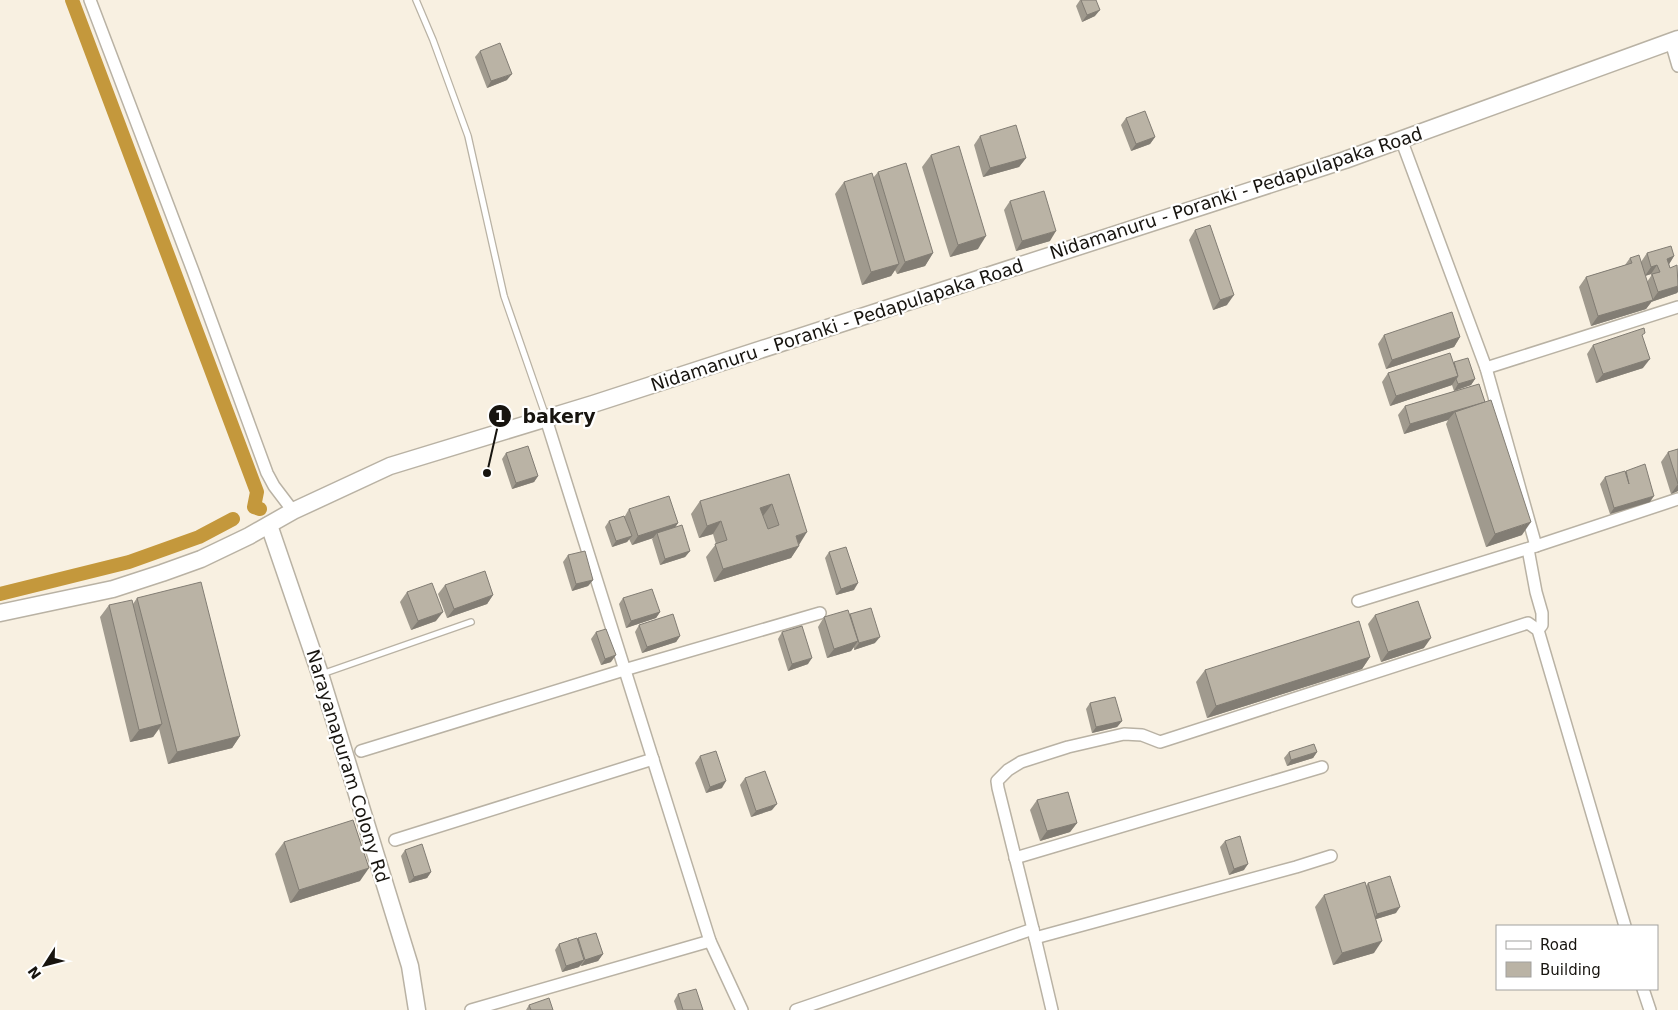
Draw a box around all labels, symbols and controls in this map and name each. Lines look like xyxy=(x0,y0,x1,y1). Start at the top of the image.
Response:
street label: Nidamanuru - Poranki - Pedapulapaka Road xyxy=(1047,123,1425,263)
street label: Nidamanuru - Poranki - Pedapulapaka Road xyxy=(648,255,1026,395)
callout: bakery xyxy=(488,399,606,433)
text: bakery xyxy=(522,405,596,427)
text: 1 xyxy=(495,408,505,426)
street label: Narayanapuram Colony Rd xyxy=(302,647,394,885)
legend xyxy=(1496,925,1658,990)
text: Road xyxy=(1540,936,1578,954)
north arrow xyxy=(20,940,70,990)
text: Building xyxy=(1540,961,1601,979)
text: N xyxy=(25,963,44,982)

